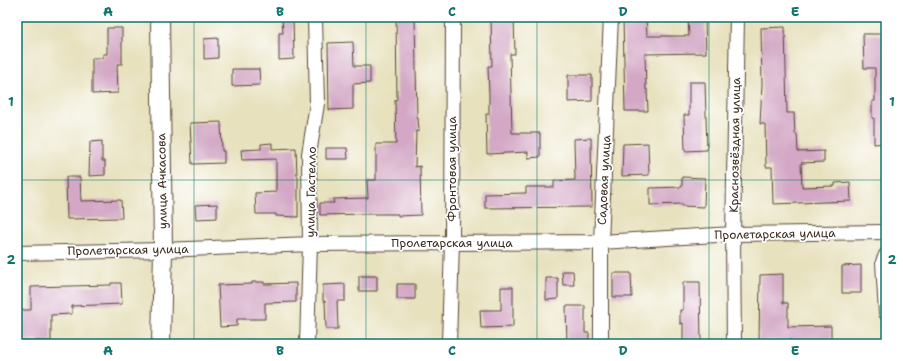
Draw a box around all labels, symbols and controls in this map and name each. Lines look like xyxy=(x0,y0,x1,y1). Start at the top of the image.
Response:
text: A xyxy=(103,3,113,20)
text: B xyxy=(276,3,284,20)
text: C xyxy=(448,3,456,20)
text: D xyxy=(618,3,628,20)
text: E xyxy=(791,3,800,20)
street label: Краснозвёздная улица xyxy=(726,77,744,213)
text: 1 xyxy=(8,93,14,110)
text: 1 xyxy=(889,93,895,110)
street label: Фронтовая улица xyxy=(444,116,460,222)
street label: улица Ачкасова xyxy=(153,132,171,229)
street label: Садовая улица xyxy=(594,134,614,225)
street label: улица Гастелло xyxy=(302,146,320,238)
street label: Пролетарская улица xyxy=(714,225,836,243)
street label: Пролетарская улица xyxy=(391,235,513,251)
street label: Пролетарская улица xyxy=(67,241,189,259)
text: 2 xyxy=(6,251,16,268)
text: 2 xyxy=(887,251,897,268)
text: A xyxy=(103,342,113,359)
text: B xyxy=(276,342,284,359)
text: C xyxy=(448,342,456,359)
text: D xyxy=(618,342,628,359)
text: E xyxy=(791,342,800,359)

